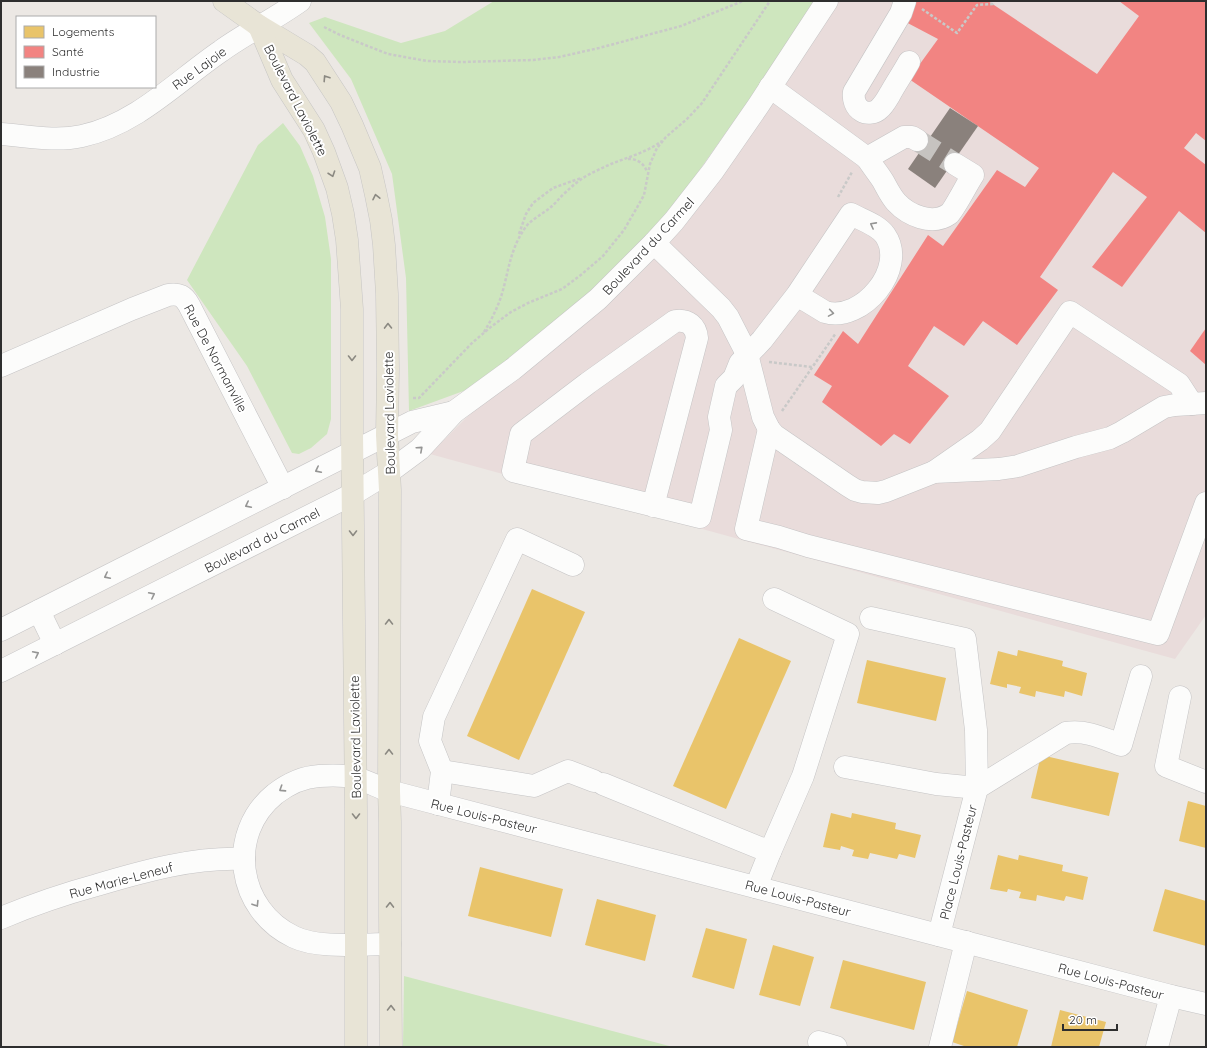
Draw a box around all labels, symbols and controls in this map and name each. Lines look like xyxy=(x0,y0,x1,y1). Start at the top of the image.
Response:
legend xyxy=(16,16,156,88)
text: Logements xyxy=(52,24,115,39)
street label: Boulevard Laviolette xyxy=(261,41,331,159)
street label: Rue Lajoie xyxy=(169,43,229,93)
text: Santé xyxy=(52,44,84,59)
text: Industrie xyxy=(52,64,100,79)
one-way arrow xyxy=(323,75,331,82)
one-way arrow xyxy=(327,170,335,177)
one-way arrow xyxy=(373,194,381,200)
street label: Boulevard du Carmel xyxy=(599,194,697,298)
one-way arrow xyxy=(870,222,877,230)
street label: Rue De Normanville xyxy=(181,301,251,415)
one-way arrow xyxy=(828,308,834,317)
one-way arrow xyxy=(384,323,392,329)
street label: Boulevard Laviolette xyxy=(380,351,398,475)
one-way arrow xyxy=(348,355,356,361)
one-way arrow xyxy=(415,446,423,453)
one-way arrow xyxy=(315,465,323,473)
one-way arrow xyxy=(245,500,252,508)
street label: Boulevard du Carmel xyxy=(202,504,322,576)
one-way arrow xyxy=(349,530,357,536)
one-way arrow xyxy=(104,571,111,579)
one-way arrow xyxy=(148,592,155,600)
one-way arrow xyxy=(385,619,393,625)
one-way arrow xyxy=(32,651,39,659)
street label: Boulevard Laviolette xyxy=(346,675,364,799)
one-way arrow xyxy=(385,749,393,755)
one-way arrow xyxy=(279,784,286,792)
street label: Rue Louis-Pasteur xyxy=(429,795,539,837)
street label: Place Louis-Pasteur xyxy=(936,803,980,921)
one-way arrow xyxy=(352,813,360,819)
street label: Rue Marie-Leneuf xyxy=(67,858,175,902)
street label: Rue Louis-Pasteur xyxy=(743,876,853,920)
one-way arrow xyxy=(252,899,259,906)
one-way arrow xyxy=(386,902,394,908)
street label: Rue Louis-Pasteur xyxy=(1056,959,1166,1003)
one-way arrow xyxy=(387,1005,395,1011)
scale bar xyxy=(1063,1006,1117,1032)
text: 20 m xyxy=(1069,1012,1097,1027)

